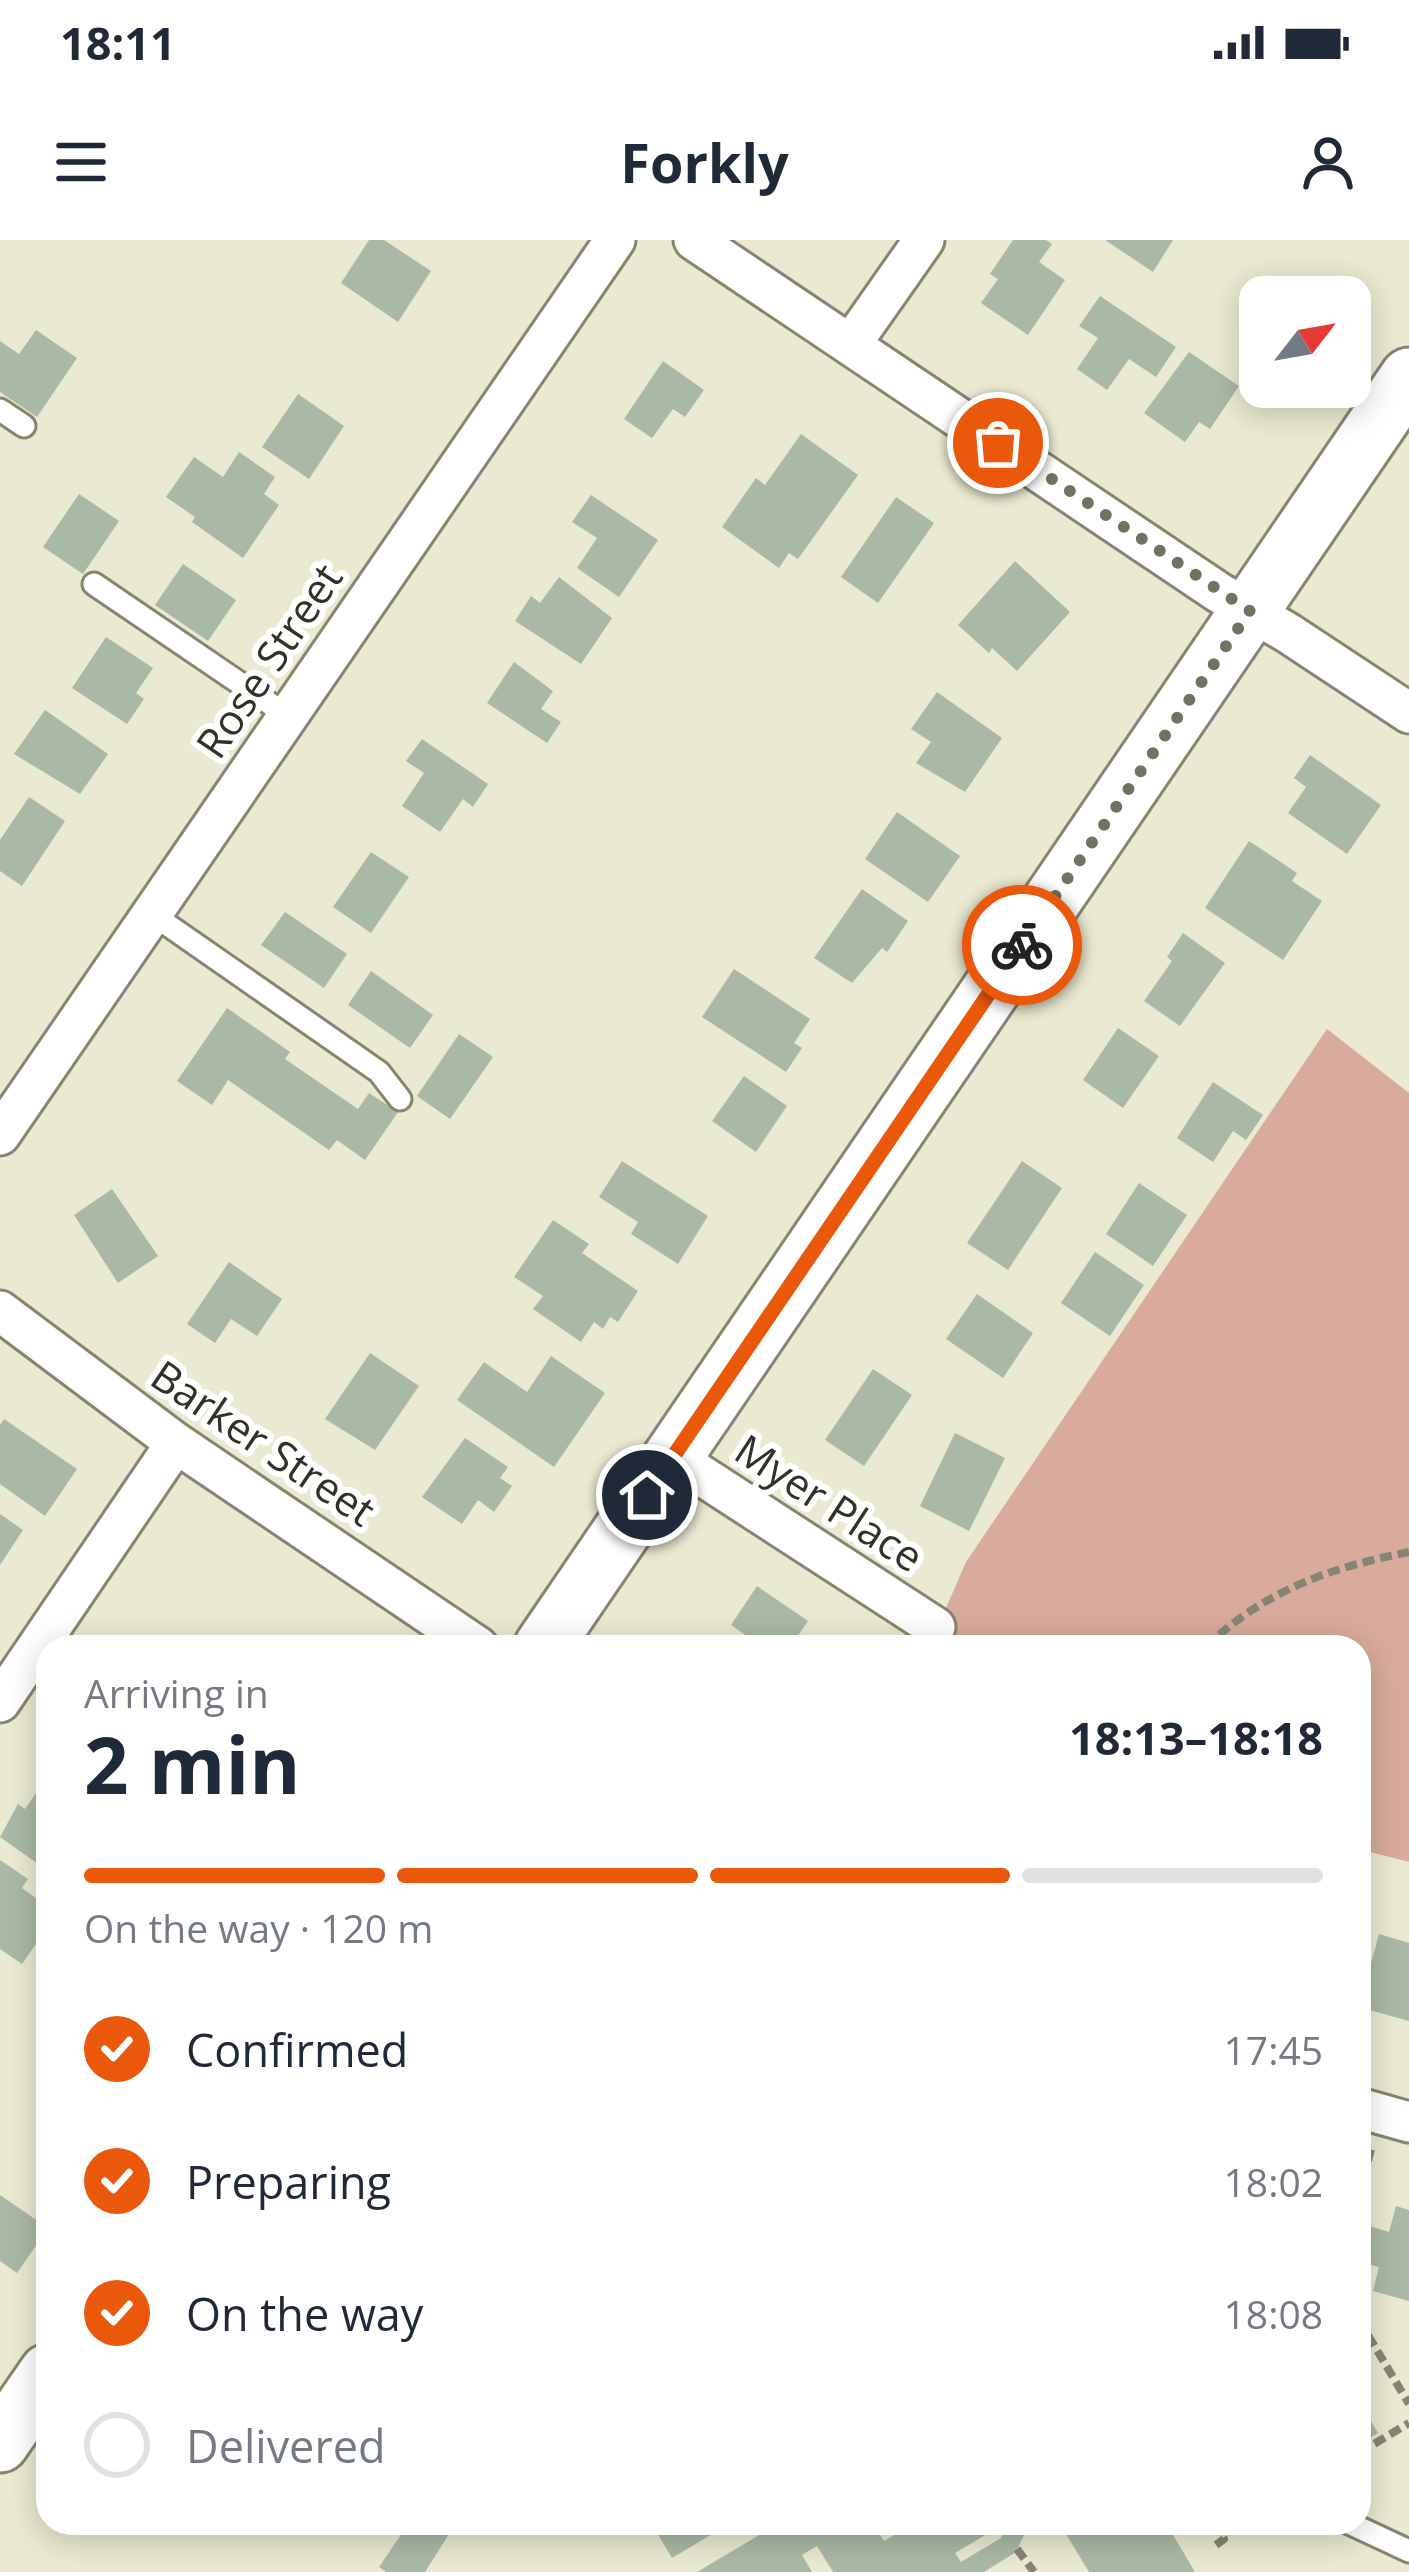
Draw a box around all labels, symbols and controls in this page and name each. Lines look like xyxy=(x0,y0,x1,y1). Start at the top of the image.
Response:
text: 18:11 xyxy=(60,12,176,73)
text: Forkly xyxy=(620,125,789,199)
icon: menu xyxy=(48,129,114,195)
icon: person xyxy=(1295,129,1361,195)
north arrow xyxy=(1239,276,1371,408)
map controls xyxy=(1239,276,1371,408)
pin xyxy=(947,392,1049,494)
icon: bag xyxy=(965,410,1031,476)
street label: Rose Street xyxy=(182,552,354,768)
courier xyxy=(962,885,1082,1005)
icon: bike xyxy=(989,912,1055,978)
street label: Barker Street xyxy=(141,1346,387,1538)
street label: Myer Place xyxy=(725,1420,935,1584)
pin xyxy=(596,1444,698,1546)
icon: home xyxy=(614,1462,680,1528)
text: Arriving in xyxy=(84,1666,269,1719)
text: 18:13–18:18 xyxy=(1069,1707,1323,1768)
text: 2 min xyxy=(84,1711,301,1817)
text: On the way · 120 m xyxy=(84,1901,433,1954)
icon: check xyxy=(84,2016,150,2082)
text: Confirmed xyxy=(186,2019,408,2080)
text: 17:45 xyxy=(1224,2023,1323,2076)
icon: check xyxy=(84,2148,150,2214)
text: Preparing xyxy=(186,2151,391,2212)
text: 18:02 xyxy=(1224,2155,1323,2208)
icon: check xyxy=(84,2280,150,2346)
text: On the way xyxy=(186,2283,423,2344)
text: 18:08 xyxy=(1224,2287,1323,2340)
text: Delivered xyxy=(186,2415,386,2476)

